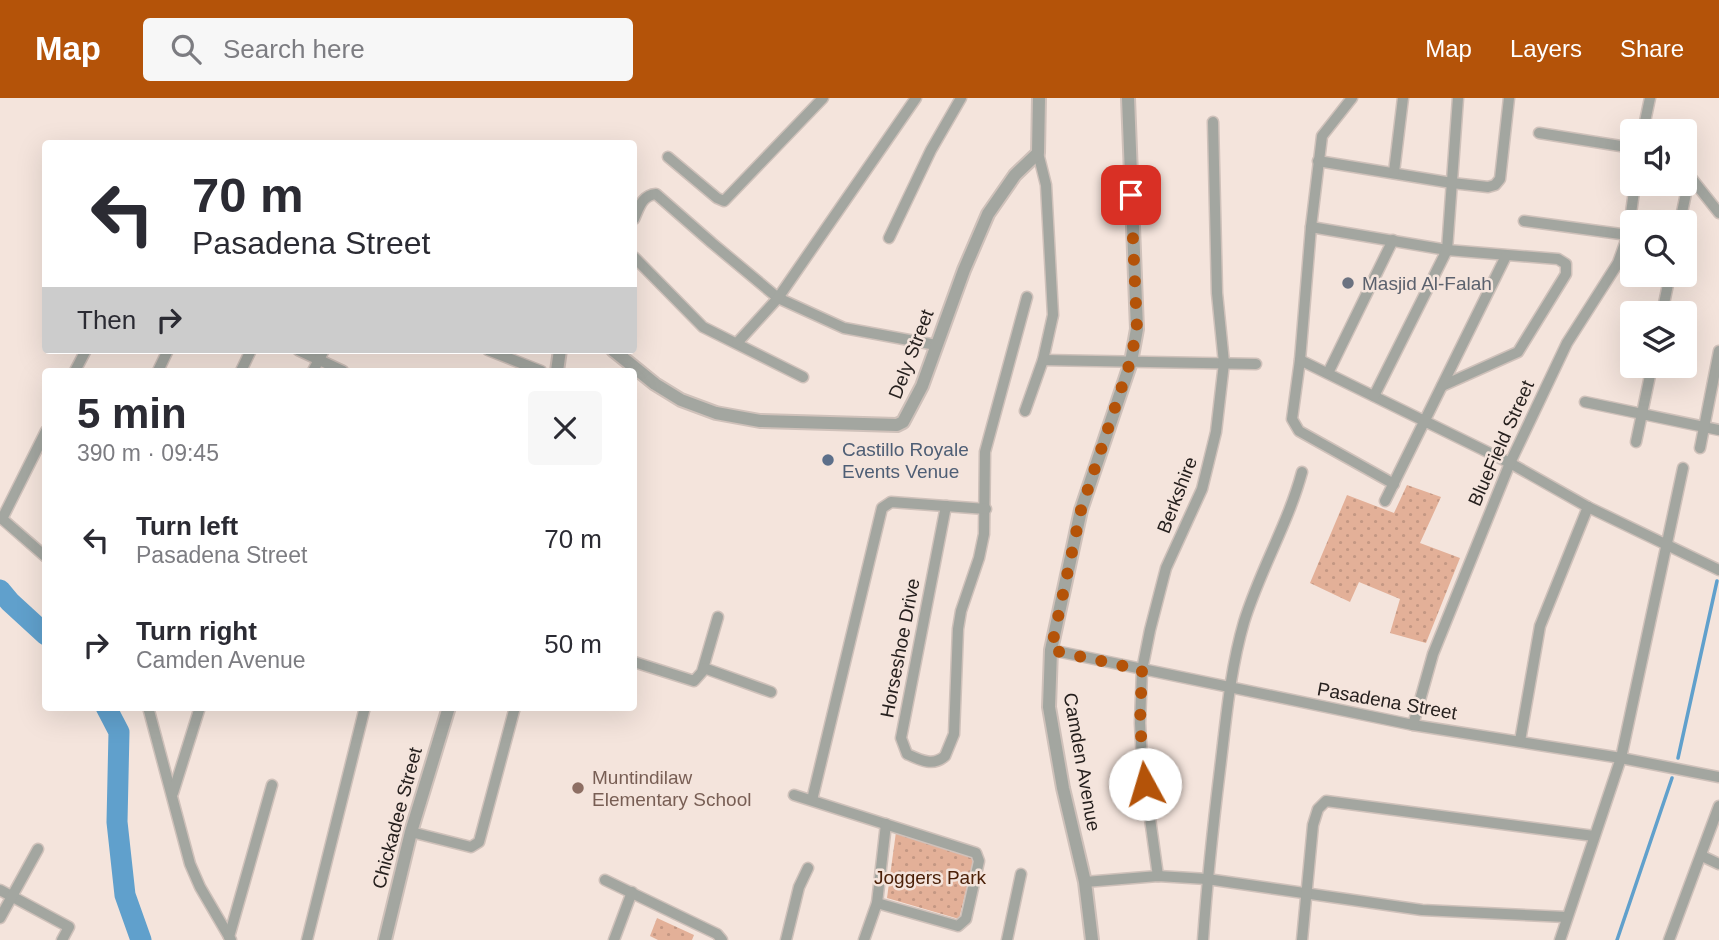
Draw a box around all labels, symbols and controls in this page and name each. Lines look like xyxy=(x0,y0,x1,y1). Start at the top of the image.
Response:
search box xyxy=(143,18,633,81)
text: Map xyxy=(35,30,101,67)
icon: search xyxy=(167,30,205,68)
text: Search here xyxy=(223,34,365,64)
text: Map xyxy=(1425,35,1472,62)
text: Layers xyxy=(1510,35,1582,62)
text: Share xyxy=(1620,35,1684,62)
map controls xyxy=(1620,119,1697,378)
button: sound xyxy=(1620,119,1697,196)
pin xyxy=(1101,165,1161,225)
icon: left xyxy=(77,168,168,259)
text: 70 m xyxy=(192,168,304,222)
icon: arrive xyxy=(1112,176,1150,214)
button: search xyxy=(1620,210,1697,287)
text: Pasadena Street xyxy=(192,225,430,261)
place label: Masjid Al-Falah xyxy=(1362,273,1492,294)
marker: Masjid Al-Falah xyxy=(1340,275,1356,291)
icon: right xyxy=(150,301,188,339)
button: layers xyxy=(1620,301,1697,378)
text: Then xyxy=(77,305,136,335)
street label: Dely Street xyxy=(884,306,938,402)
street label: BlueField Street xyxy=(1464,376,1538,509)
text: 5 min xyxy=(77,390,187,437)
button: close xyxy=(528,391,602,465)
place label: Castillo Royale Events Venue xyxy=(842,439,969,482)
text: 390 m · 09:45 xyxy=(77,440,219,466)
marker: Castillo Royale Events Venue xyxy=(820,452,836,468)
street label: Berkshire xyxy=(1153,454,1201,536)
text: Turn left xyxy=(136,511,238,541)
icon: left xyxy=(77,521,115,559)
text: 70 m xyxy=(544,524,602,554)
text: Pasadena Street xyxy=(136,542,307,568)
street label: Horseshoe Drive xyxy=(876,577,924,719)
text: Turn right xyxy=(136,616,257,646)
icon: right xyxy=(77,626,115,664)
text: 50 m xyxy=(544,629,602,659)
text: Camden Avenue xyxy=(136,647,306,673)
street label: Pasadena Street xyxy=(1315,678,1459,724)
street label: Camden Avenue xyxy=(1059,691,1105,833)
street label: Chickadee Street xyxy=(368,744,426,891)
position arrow xyxy=(1108,747,1182,821)
place label: Muntindilaw Elementary School xyxy=(592,767,751,810)
marker: Muntindilaw Elementary School xyxy=(570,780,586,796)
park label: Joggers Park xyxy=(874,867,986,888)

